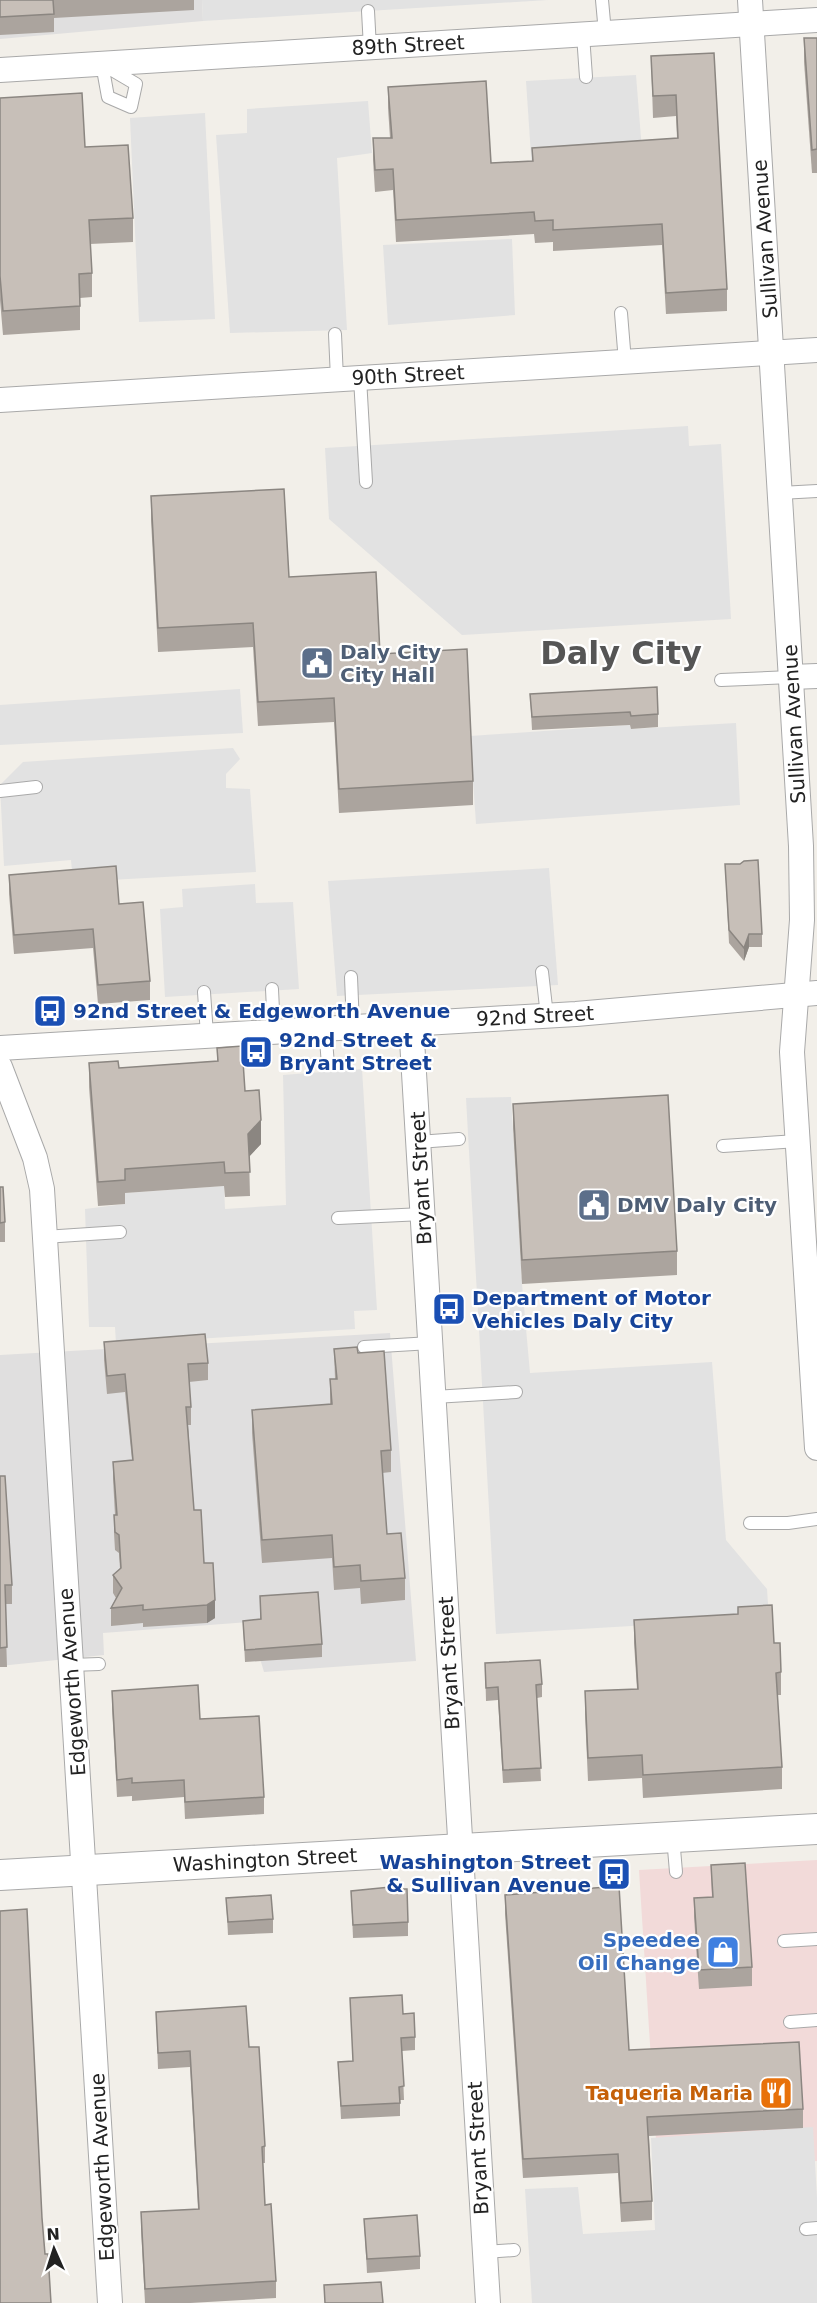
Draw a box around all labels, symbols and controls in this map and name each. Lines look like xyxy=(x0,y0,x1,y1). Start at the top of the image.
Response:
street label: 89th Street xyxy=(351,30,465,60)
street label: Sullivan Avenue xyxy=(747,159,783,319)
street label: 90th Street xyxy=(351,360,465,390)
district label: Daly City xyxy=(540,634,702,672)
place label: Daly City City Hall xyxy=(340,640,441,687)
street label: Sullivan Avenue xyxy=(778,644,810,804)
public building icon: Daly City City Hall xyxy=(299,645,335,681)
bus stop icon: 92nd Street & Edgeworth Avenue xyxy=(32,993,68,1029)
place label: 92nd Street & Edgeworth Avenue xyxy=(73,999,450,1023)
street label: 92nd Street xyxy=(475,1001,595,1031)
place label: 92nd Street & Bryant Street xyxy=(279,1028,437,1075)
bus stop icon: 92nd Street & Bryant Street xyxy=(238,1034,274,1070)
street label: Bryant Street xyxy=(406,1110,436,1245)
public building icon: DMV Daly City xyxy=(576,1187,612,1223)
place label: DMV Daly City xyxy=(617,1193,777,1217)
place label: Department of Motor Vehicles Daly City xyxy=(472,1286,711,1333)
bus stop icon: Department of Motor Vehicles Daly City xyxy=(431,1291,467,1327)
street label: Edgeworth Avenue xyxy=(53,1587,91,1777)
street label: Bryant Street xyxy=(434,1595,464,1730)
street label: Washington Street xyxy=(172,1843,358,1877)
place label: Washington Street & Sullivan Avenue xyxy=(380,1850,591,1897)
bus stop icon: Washington Street & Sullivan Avenue xyxy=(596,1856,632,1892)
place label: Speedee Oil Change xyxy=(578,1928,700,1975)
shop icon: Speedee Oil Change xyxy=(705,1934,741,1970)
street label: Edgeworth Avenue xyxy=(85,2072,119,2262)
restaurant icon: Taqueria Maria xyxy=(758,2075,794,2111)
street label: Bryant Street xyxy=(463,2080,493,2215)
place label: Taqueria Maria xyxy=(586,2081,753,2105)
north arrow xyxy=(24,2219,84,2279)
text: N xyxy=(46,2225,60,2244)

